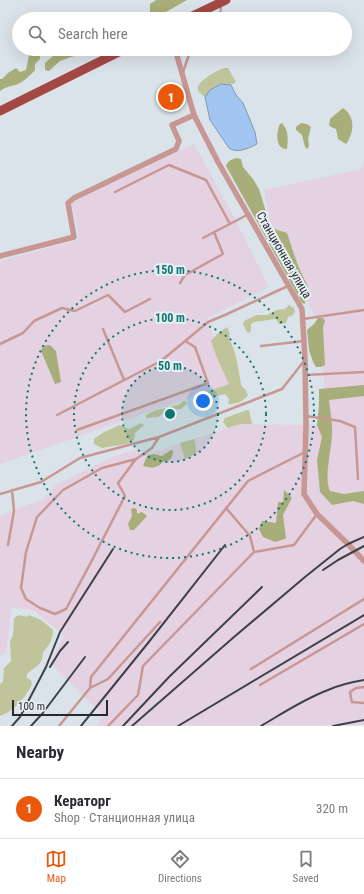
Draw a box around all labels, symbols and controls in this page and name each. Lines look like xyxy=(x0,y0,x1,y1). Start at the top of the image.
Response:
search box xyxy=(12,12,352,56)
icon: search xyxy=(26,23,48,45)
text: Search here xyxy=(58,25,128,43)
pin: 1 xyxy=(158,82,184,112)
street label: Станционная улица xyxy=(254,209,315,301)
text: 150 m xyxy=(155,263,185,277)
text: 100 m xyxy=(155,311,185,325)
text: 50 m xyxy=(158,359,182,373)
your location xyxy=(193,391,213,411)
centre of rings xyxy=(163,407,177,421)
scale bar xyxy=(12,698,108,717)
text: 100 m xyxy=(18,700,45,713)
text: Nearby xyxy=(16,742,64,762)
text: Кераторг xyxy=(54,792,111,810)
text: 1 xyxy=(26,801,32,816)
text: 320 m xyxy=(316,801,348,816)
text: Shop · Станционная улица xyxy=(54,810,195,825)
tab: Map xyxy=(45,848,67,885)
tab: Directions xyxy=(158,848,202,885)
tab: Saved xyxy=(293,848,319,885)

